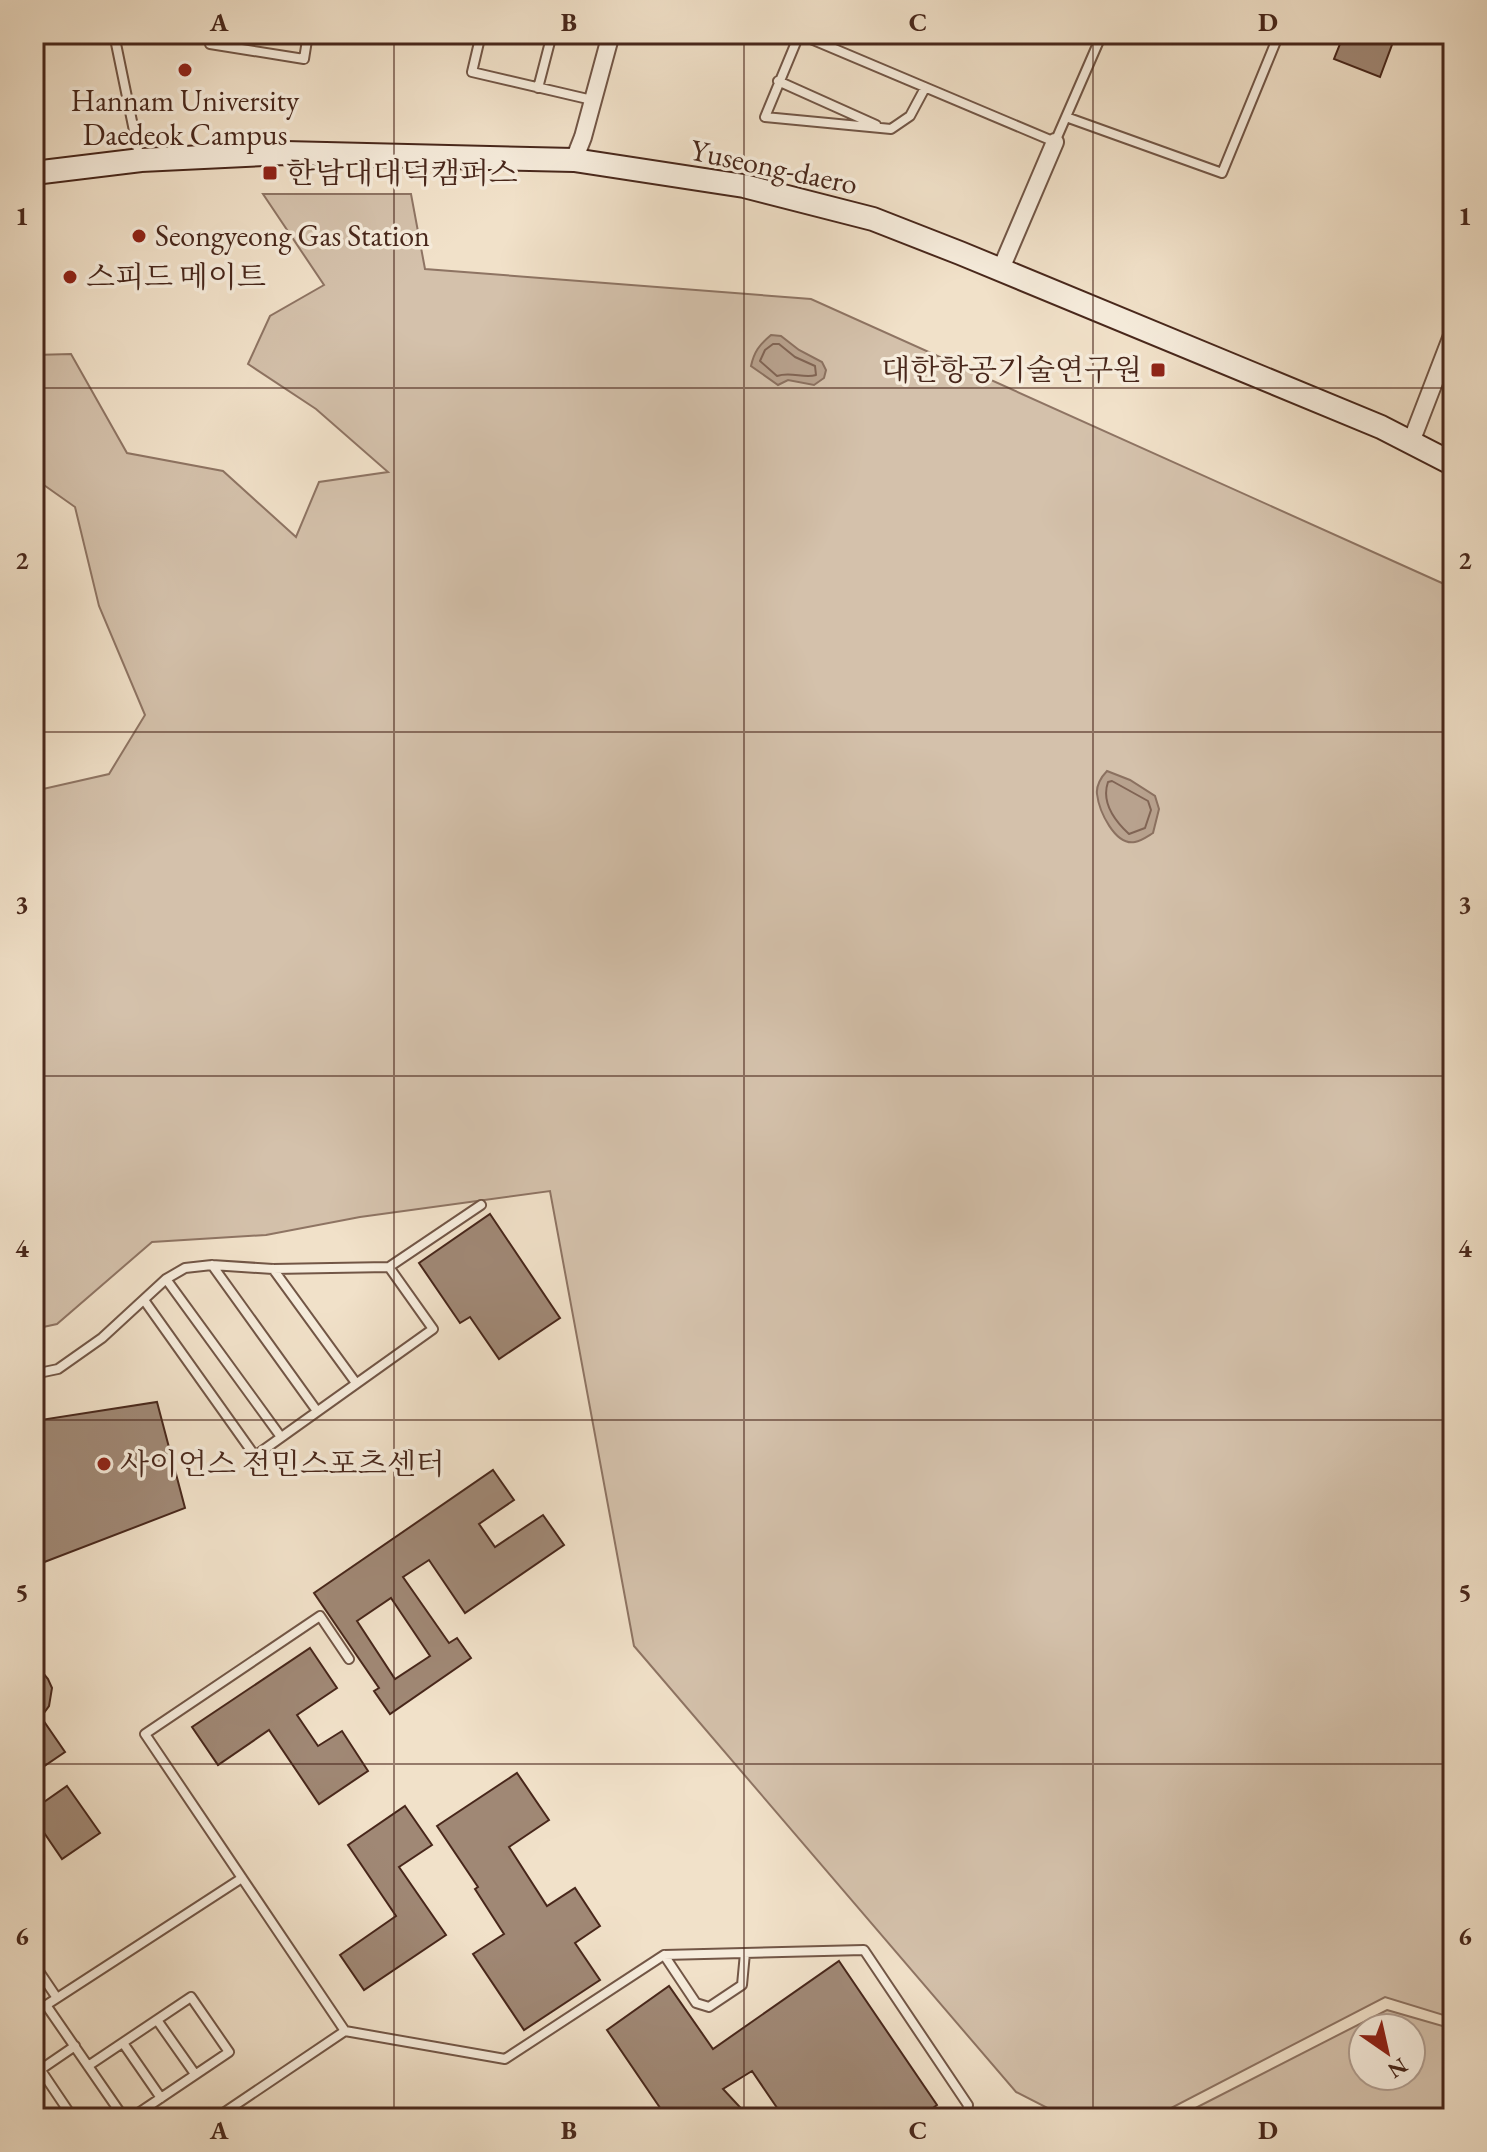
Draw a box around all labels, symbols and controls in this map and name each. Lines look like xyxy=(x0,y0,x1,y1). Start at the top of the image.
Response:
text: A xyxy=(209,5,229,39)
text: B xyxy=(561,5,577,39)
text: C xyxy=(909,5,927,39)
text: D xyxy=(1258,5,1278,39)
marker: Hannam University Daedeok Campus xyxy=(176,61,194,79)
place label: Hannam University Daedeok Campus xyxy=(71,81,300,154)
street label: Yuseong-daero xyxy=(687,130,861,203)
place label: 한남대대덕캠퍼스 xyxy=(286,153,518,192)
marker: 한남대대덕캠퍼스 xyxy=(261,164,279,182)
text: 1 xyxy=(15,199,29,233)
text: 1 xyxy=(1458,199,1472,233)
place label: Seongyeong Gas Station xyxy=(155,216,430,255)
marker: Seongyeong Gas Station xyxy=(130,227,148,245)
place label: 스피드 메이트 xyxy=(86,257,266,296)
marker: 스피드 메이트 xyxy=(61,268,79,286)
place label: 대한항공기술연구원 xyxy=(881,350,1142,389)
marker: 대한항공기술연구원 xyxy=(1149,361,1167,379)
text: 2 xyxy=(15,543,29,577)
text: 2 xyxy=(1458,543,1472,577)
text: 3 xyxy=(15,887,29,921)
text: 3 xyxy=(1458,887,1472,921)
text: 4 xyxy=(15,1231,29,1265)
text: 4 xyxy=(1458,1231,1472,1265)
place label: 사이언스 전민스포츠센터 xyxy=(120,1444,445,1483)
marker: 사이언스 전민스포츠센터 xyxy=(95,1455,113,1473)
text: 5 xyxy=(15,1575,29,1609)
text: 5 xyxy=(1458,1575,1472,1609)
text: 6 xyxy=(15,1919,29,1953)
text: 6 xyxy=(1458,1919,1472,1953)
north arrow xyxy=(1347,2012,1427,2092)
text: N xyxy=(1382,2051,1413,2085)
text: A xyxy=(209,2113,229,2147)
text: B xyxy=(561,2113,577,2147)
text: C xyxy=(909,2113,927,2147)
text: D xyxy=(1258,2113,1278,2147)

